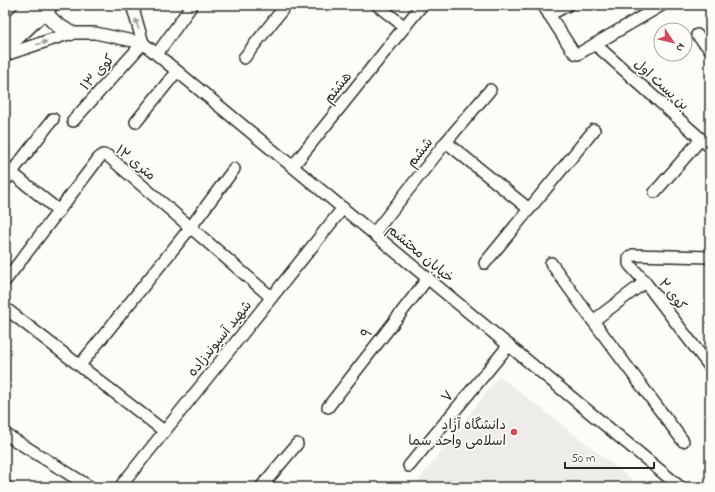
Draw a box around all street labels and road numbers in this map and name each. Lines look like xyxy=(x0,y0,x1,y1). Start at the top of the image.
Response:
street label: کوی ۱۳ xyxy=(76,50,120,96)
street label: بن بست اول xyxy=(629,54,693,116)
street label: هشتم xyxy=(319,68,357,108)
street label: ششم xyxy=(402,133,439,172)
street label: ۱۲ متری xyxy=(110,140,160,186)
street label: خیابان محتشم xyxy=(382,220,458,288)
street label: کوی ۲ xyxy=(653,274,691,316)
street label: شهید آسیوندزاده xyxy=(183,296,258,382)
street label: ۹ xyxy=(356,324,378,344)
street label: ۷ xyxy=(437,386,459,407)

